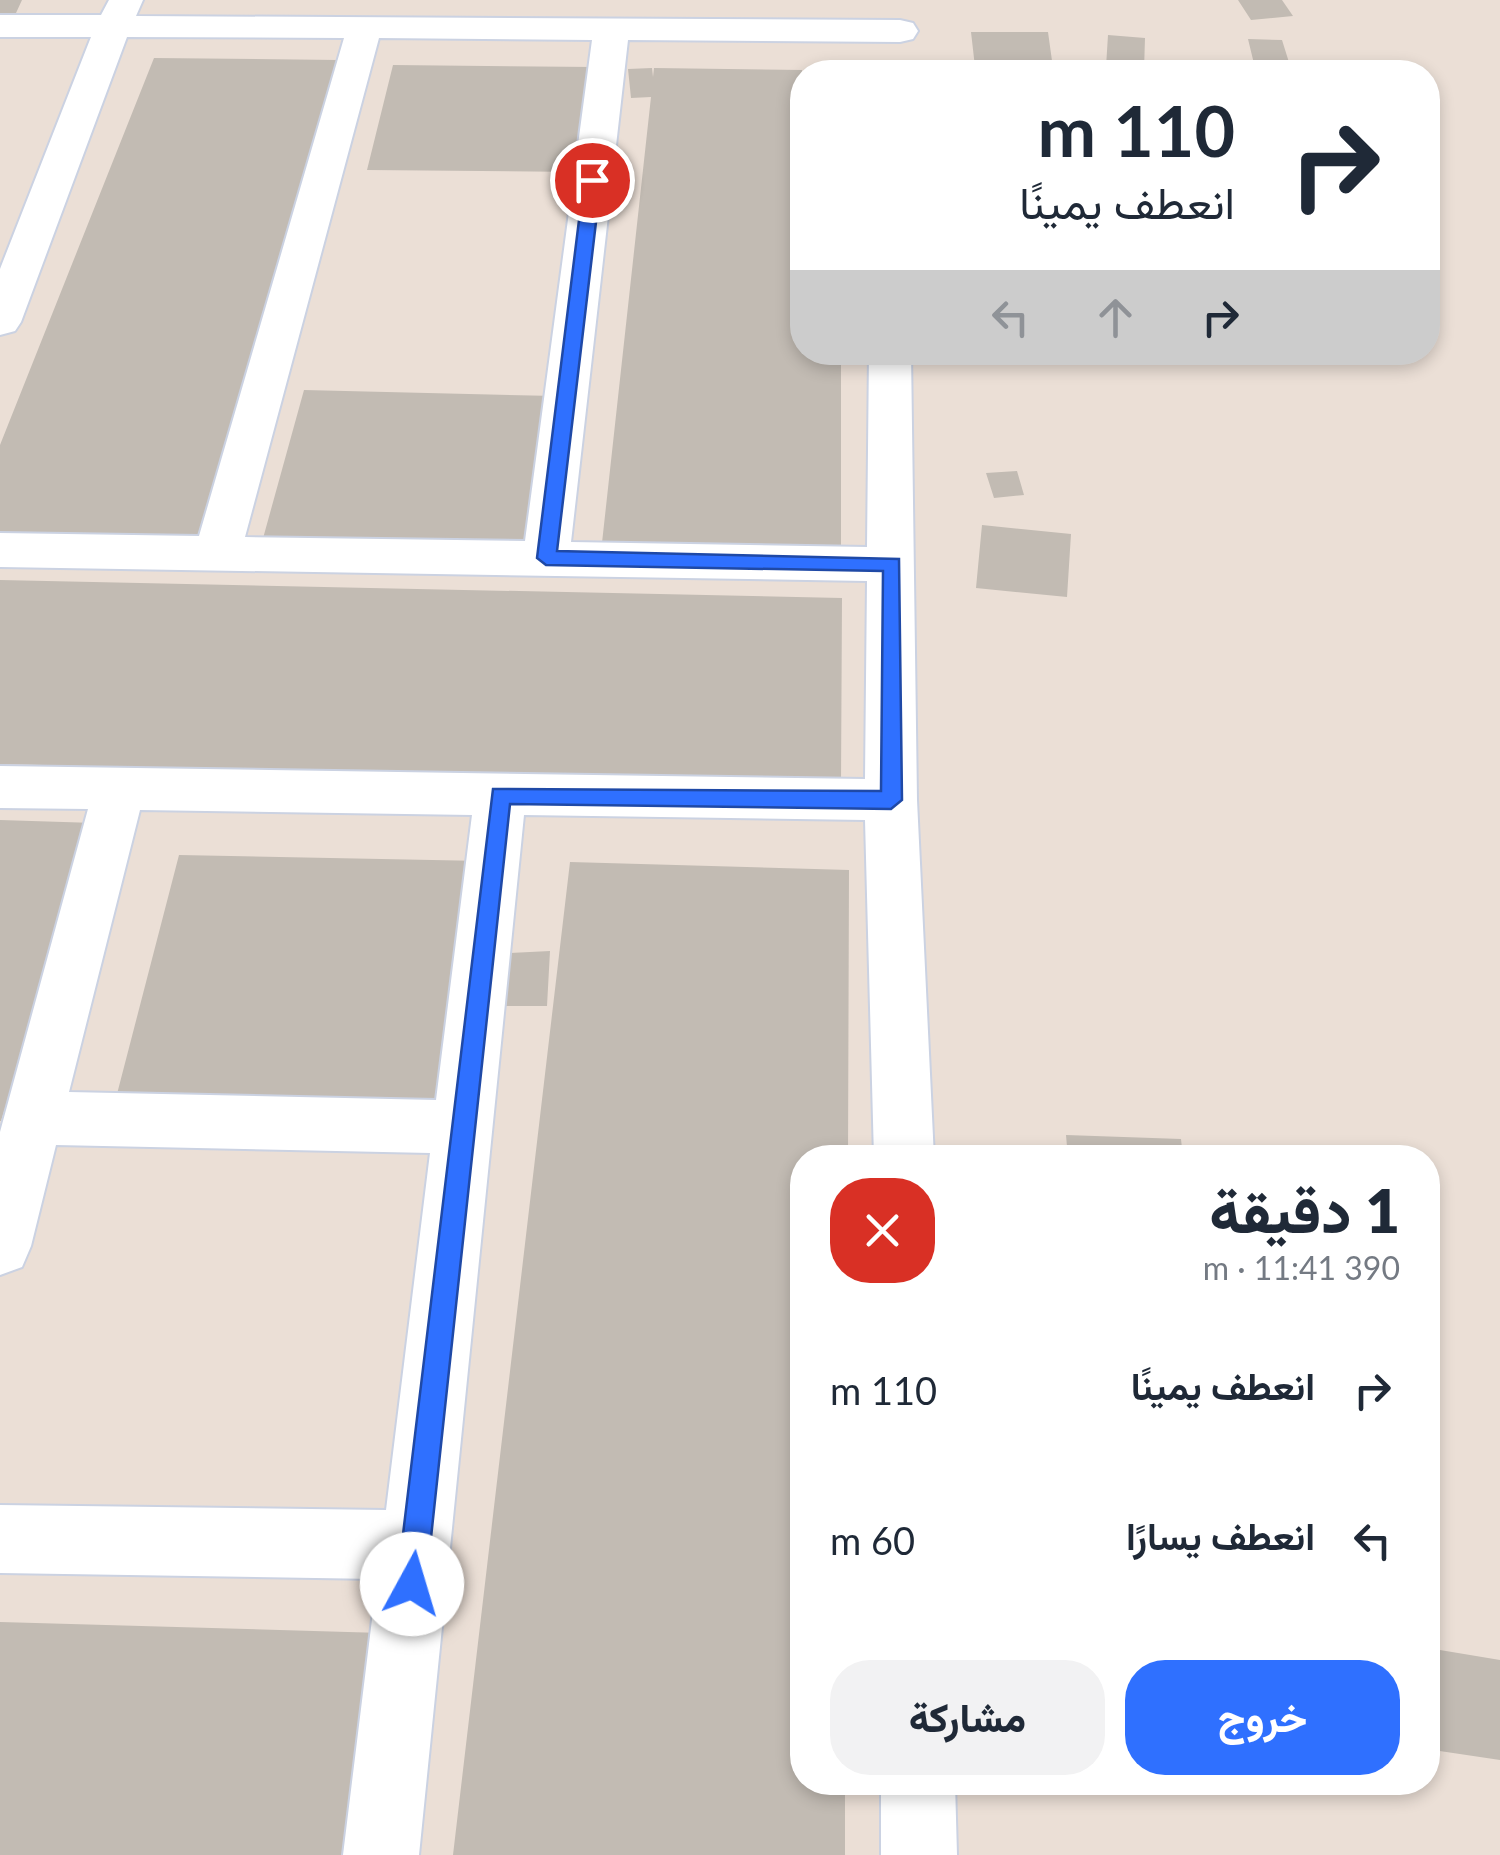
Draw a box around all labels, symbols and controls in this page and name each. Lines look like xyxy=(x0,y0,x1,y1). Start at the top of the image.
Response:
text: 110 m xyxy=(1038,88,1235,172)
icon: right xyxy=(1270,100,1400,230)
pin xyxy=(550,138,635,223)
icon: arrive xyxy=(565,153,620,208)
text: انعطف يمينًا xyxy=(1019,175,1235,229)
icon: left xyxy=(983,290,1038,345)
icon: ahead xyxy=(1088,290,1143,345)
icon: right xyxy=(1193,290,1248,345)
text: 1 دقيقة xyxy=(1209,1174,1400,1246)
button: close xyxy=(830,1178,935,1283)
text: 390 m · 11:41 xyxy=(1203,1248,1400,1287)
text: انعطف يمينًا xyxy=(1131,1362,1315,1408)
icon: right xyxy=(1345,1363,1400,1418)
text: 110 m xyxy=(830,1367,937,1413)
text: انعطف يسارًا xyxy=(1126,1512,1315,1558)
icon: left xyxy=(1345,1513,1400,1568)
text: 60 m xyxy=(830,1517,915,1563)
position arrow xyxy=(360,1532,464,1636)
button: مشاركة xyxy=(830,1660,1105,1775)
button: خروج xyxy=(1125,1660,1400,1775)

